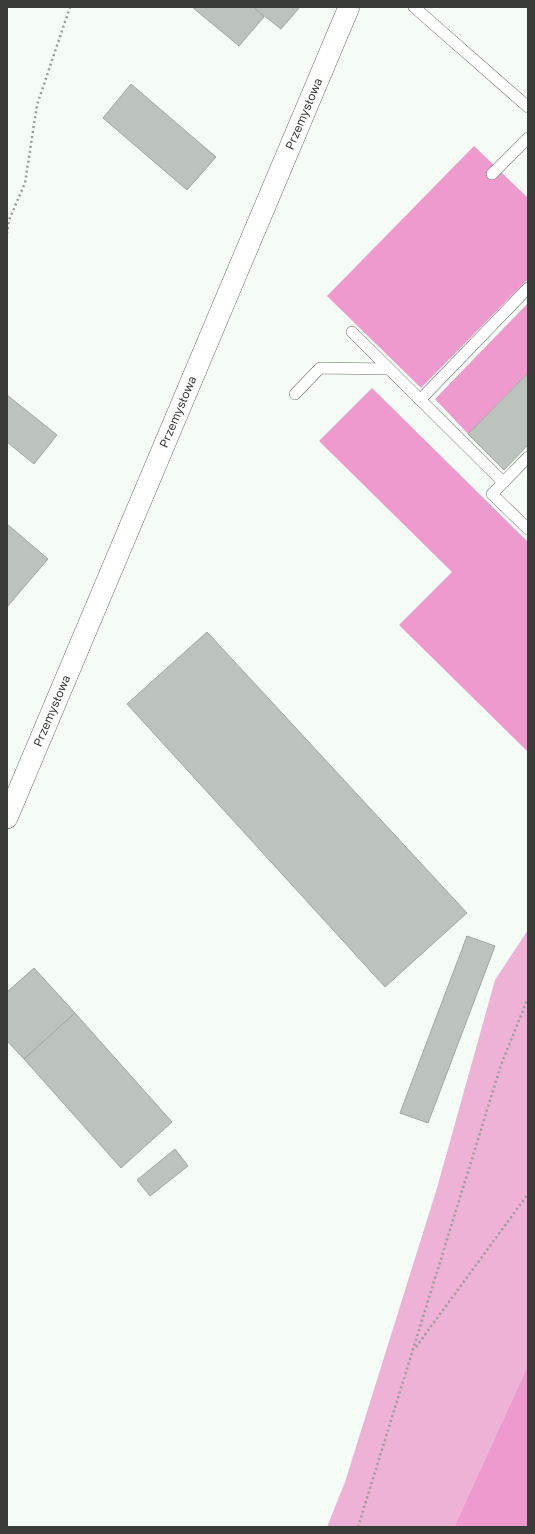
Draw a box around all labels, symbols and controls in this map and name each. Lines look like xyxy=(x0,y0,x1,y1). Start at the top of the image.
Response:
street label: Przemysłowa xyxy=(282,76,325,152)
street label: Przemysłowa xyxy=(156,374,199,450)
street label: Przemysłowa xyxy=(30,673,73,749)

